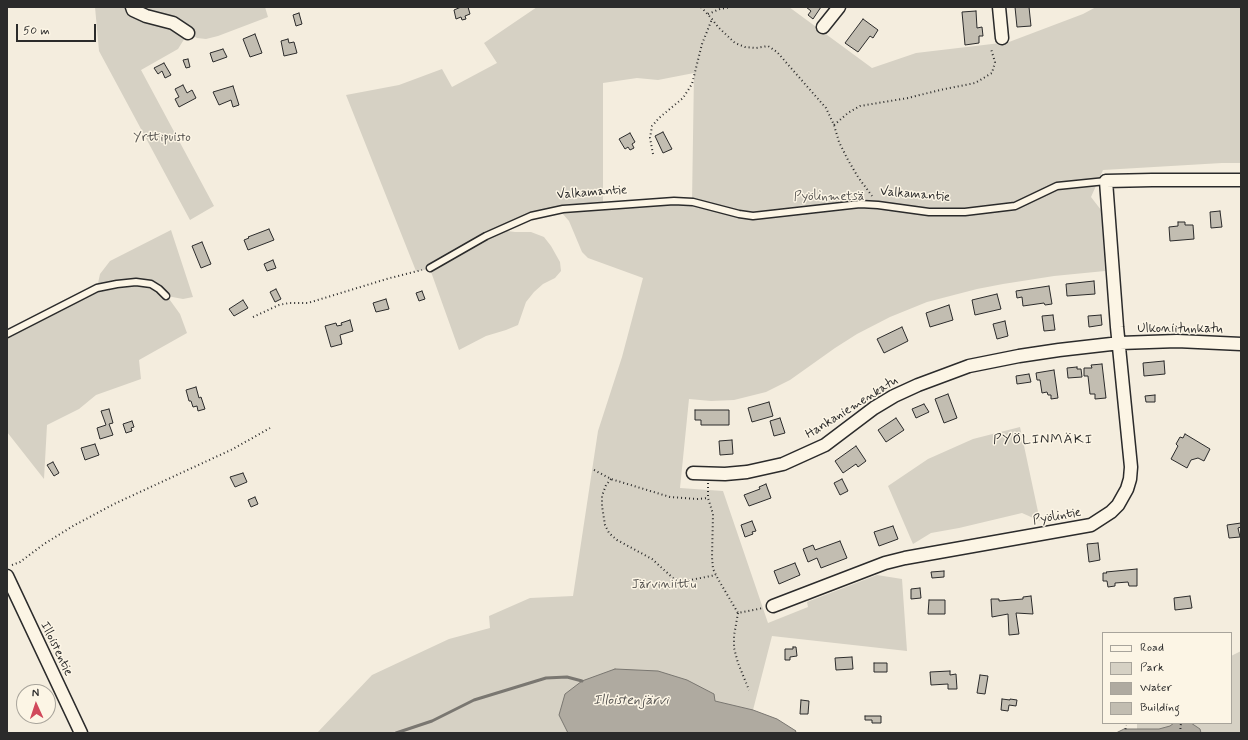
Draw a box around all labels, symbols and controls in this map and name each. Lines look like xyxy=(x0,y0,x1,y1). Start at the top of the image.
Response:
scale bar xyxy=(18,16,98,42)
text: 50 m xyxy=(23,23,50,39)
park label: Yrttipuisto xyxy=(133,130,191,146)
street label: Valkamantie xyxy=(556,183,628,203)
street label: Valkamantie xyxy=(879,184,951,206)
park label: Pyölinmetsä xyxy=(794,189,864,205)
street label: Ulkoniitunkatu xyxy=(1137,321,1223,337)
street label: Hankaniemenkatu xyxy=(803,373,901,443)
district label: PYÖLINMÄKI xyxy=(994,432,1092,448)
street label: Pyölintie xyxy=(1032,505,1082,529)
park label: Järviniittu xyxy=(632,577,696,593)
street label: Illoistentie xyxy=(36,619,76,679)
legend xyxy=(1102,632,1232,724)
text: Road xyxy=(1140,640,1164,656)
text: Park xyxy=(1140,660,1164,676)
text: Water xyxy=(1140,680,1172,696)
north arrow xyxy=(16,684,56,724)
text: N xyxy=(31,686,39,700)
water label: Illoistenjärvi xyxy=(593,693,669,709)
text: Building xyxy=(1140,700,1180,716)

